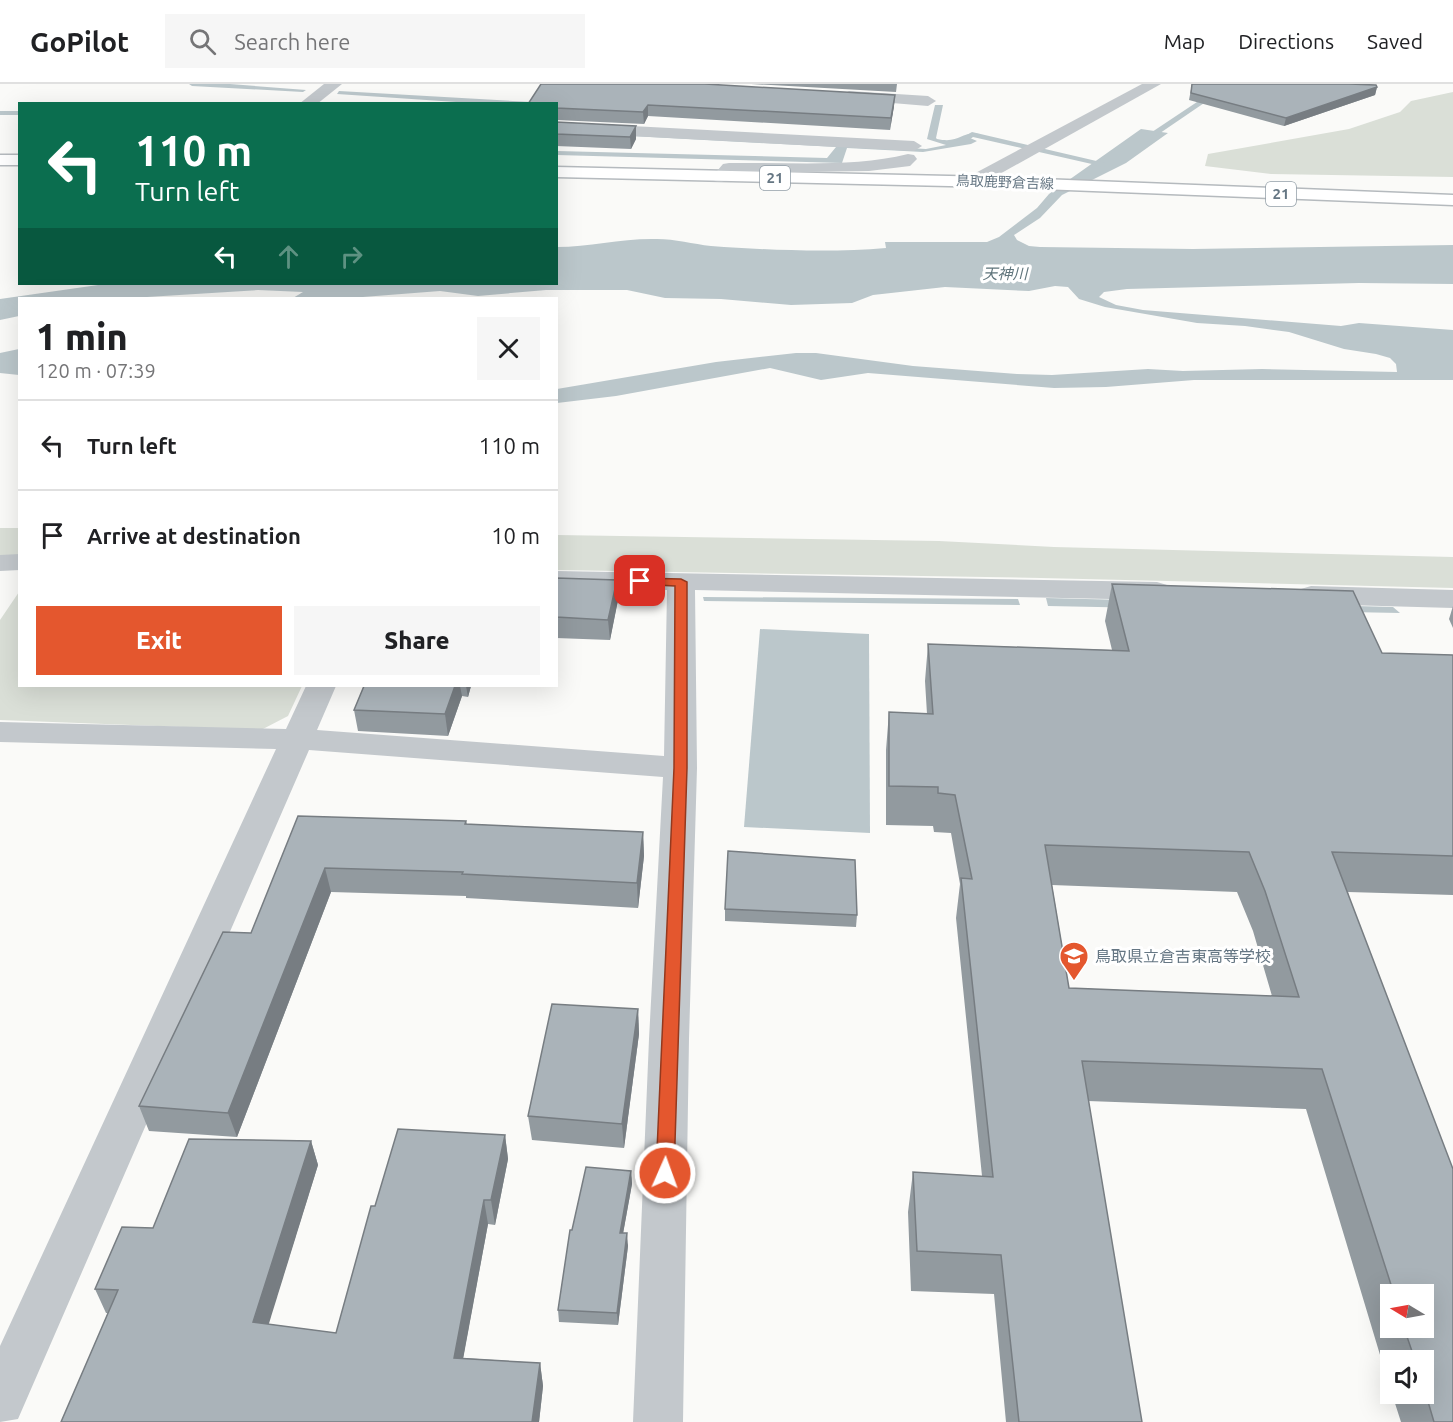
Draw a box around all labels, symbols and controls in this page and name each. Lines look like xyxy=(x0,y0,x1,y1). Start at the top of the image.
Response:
search box xyxy=(165,14,585,68)
icon: search xyxy=(186,25,219,58)
text: GoPilot xyxy=(30,26,129,57)
text: Search here xyxy=(234,29,350,54)
text: Map xyxy=(1164,29,1205,53)
text: Directions xyxy=(1238,29,1334,53)
text: Saved xyxy=(1367,29,1423,53)
icon: left xyxy=(36,126,114,204)
text: 110 m xyxy=(135,127,252,174)
road number: 21 xyxy=(760,166,790,190)
street label: 鳥取鹿野倉吉線 xyxy=(956,172,1054,192)
text: Turn left xyxy=(135,176,239,206)
road number: 21 xyxy=(1266,182,1296,206)
icon: left xyxy=(209,240,242,273)
icon: ahead xyxy=(272,240,305,273)
icon: right xyxy=(335,240,368,273)
water label: 天神川 xyxy=(982,265,1029,282)
text: 1 min xyxy=(36,316,128,357)
button: close xyxy=(477,317,540,380)
text: 120 m · 07:39 xyxy=(36,359,156,382)
icon: left xyxy=(36,429,69,462)
text: Turn left xyxy=(87,433,177,458)
text: 110 m xyxy=(479,433,540,458)
icon: arrive xyxy=(36,519,69,552)
text: Arrive at destination xyxy=(87,523,301,548)
text: 10 m xyxy=(491,523,540,548)
pin xyxy=(614,555,665,606)
icon: arrive xyxy=(623,564,656,597)
button: Exit xyxy=(36,606,282,675)
button: Share xyxy=(294,606,540,675)
school or university icon: 鳥取県立倉吉東高等学校 xyxy=(1058,940,1090,982)
place label: 鳥取県立倉吉東高等学校 xyxy=(1095,947,1271,965)
position arrow xyxy=(633,1141,697,1205)
north arrow xyxy=(1380,1284,1434,1338)
map controls xyxy=(1380,1284,1434,1404)
button: sound xyxy=(1380,1350,1434,1404)

